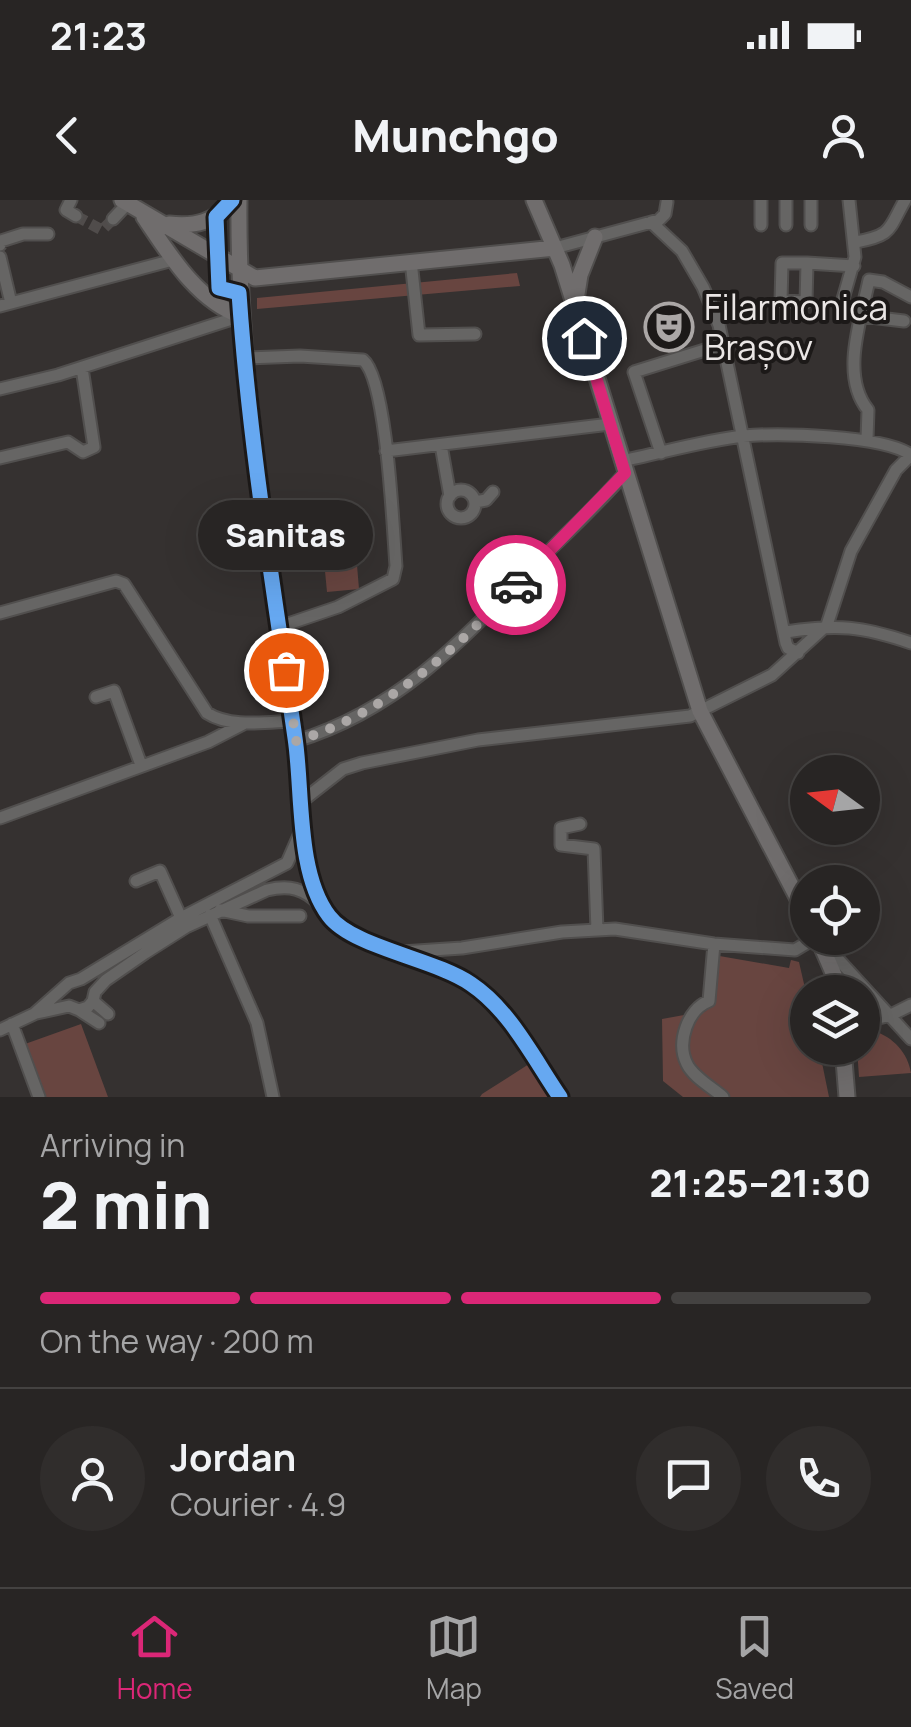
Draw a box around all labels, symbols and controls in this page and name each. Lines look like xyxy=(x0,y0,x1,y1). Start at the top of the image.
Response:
text: 21:23 xyxy=(50,9,147,61)
text: Munchgo xyxy=(352,104,559,166)
icon: back xyxy=(40,108,95,163)
icon: person xyxy=(816,108,871,163)
place label: Filarmonica Brașov xyxy=(704,283,888,371)
pin xyxy=(542,296,627,381)
theatre icon: Filarmonica Brașov xyxy=(643,301,695,353)
icon: home xyxy=(557,311,612,366)
callout: Sanitas xyxy=(198,500,374,570)
text: Sanitas xyxy=(225,513,346,557)
courier xyxy=(466,535,566,635)
icon: car xyxy=(489,558,544,613)
pin xyxy=(244,628,329,713)
icon: bag xyxy=(259,643,314,698)
north arrow xyxy=(790,755,880,845)
map controls xyxy=(790,755,880,1065)
button: locate xyxy=(790,865,880,955)
button: layers xyxy=(790,975,880,1065)
text: Arriving in xyxy=(40,1123,185,1167)
text: 21:25–21:30 xyxy=(650,1156,871,1208)
text: 2 min xyxy=(40,1160,212,1249)
text: On the way · 200 m xyxy=(40,1319,314,1363)
button: person xyxy=(40,1426,145,1531)
button: chat xyxy=(636,1426,741,1531)
button: phone xyxy=(766,1426,871,1531)
text: Jordan xyxy=(170,1430,296,1482)
text: Courier · 4.9 xyxy=(170,1482,346,1526)
tab: Home xyxy=(117,1609,193,1707)
tab: Map xyxy=(426,1609,482,1707)
tab: Saved xyxy=(715,1609,794,1707)

